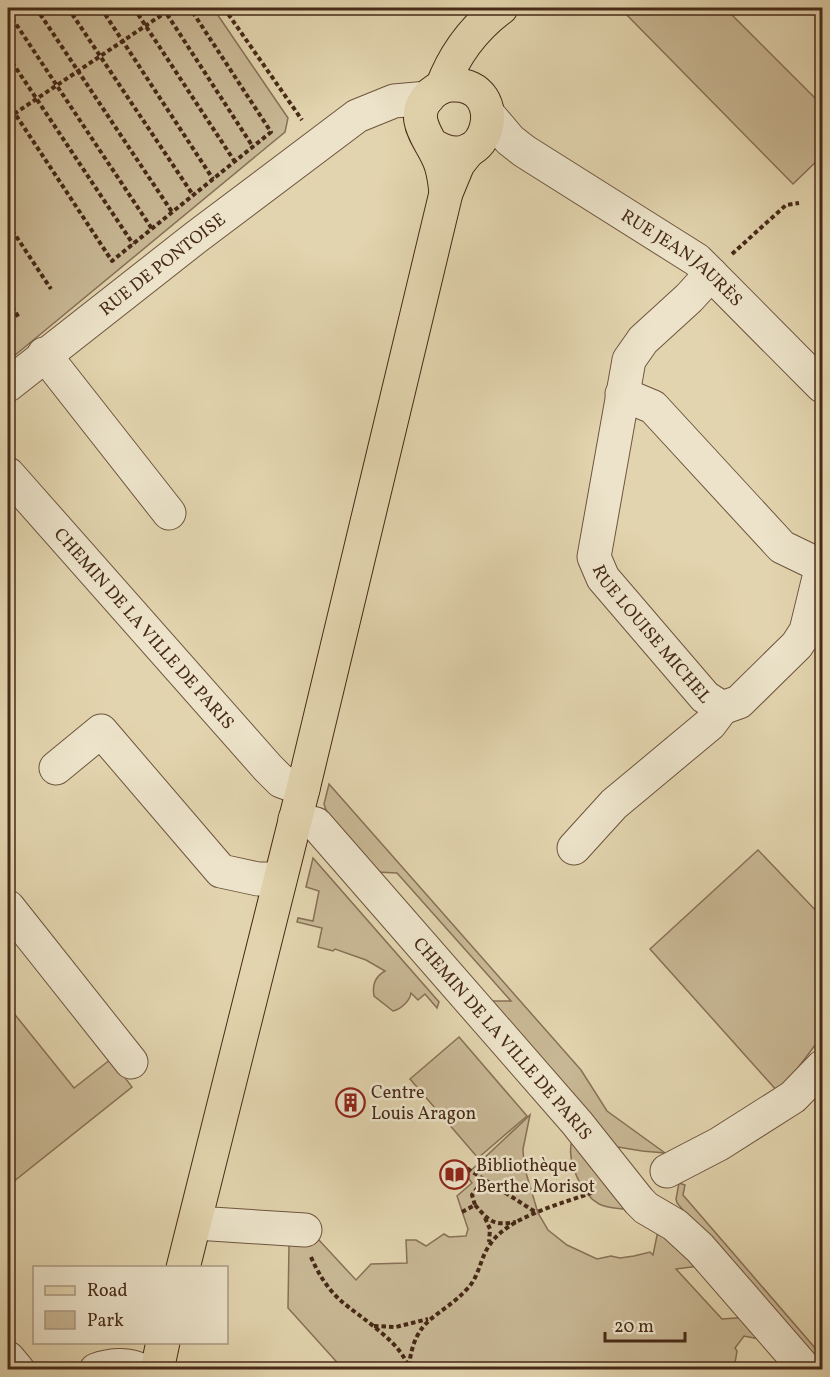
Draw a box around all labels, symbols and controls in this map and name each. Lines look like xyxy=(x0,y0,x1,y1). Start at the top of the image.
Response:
street label: RUE JEAN JAURÈS xyxy=(616,204,748,313)
street label: RUE DE PONTOISE xyxy=(95,208,232,323)
street label: CHEMIN DE LA VILLE DE PARIS xyxy=(47,523,239,736)
street label: RUE LOUISE MICHEL xyxy=(585,561,716,709)
street label: CHEMIN DE LA VILLE DE PARIS xyxy=(407,933,597,1146)
place label: Centre Louis Aragon xyxy=(371,1081,476,1127)
building icon: Centre Louis Aragon xyxy=(334,1086,366,1118)
place label: Bibliothèque Berthe Morisot xyxy=(476,1154,595,1200)
library icon: Bibliothèque Berthe Morisot xyxy=(439,1159,471,1191)
legend xyxy=(33,1266,228,1344)
text: Road xyxy=(87,1279,128,1304)
scale bar xyxy=(605,1305,684,1343)
text: Park xyxy=(87,1309,124,1334)
text: 20 m xyxy=(614,1315,654,1340)

